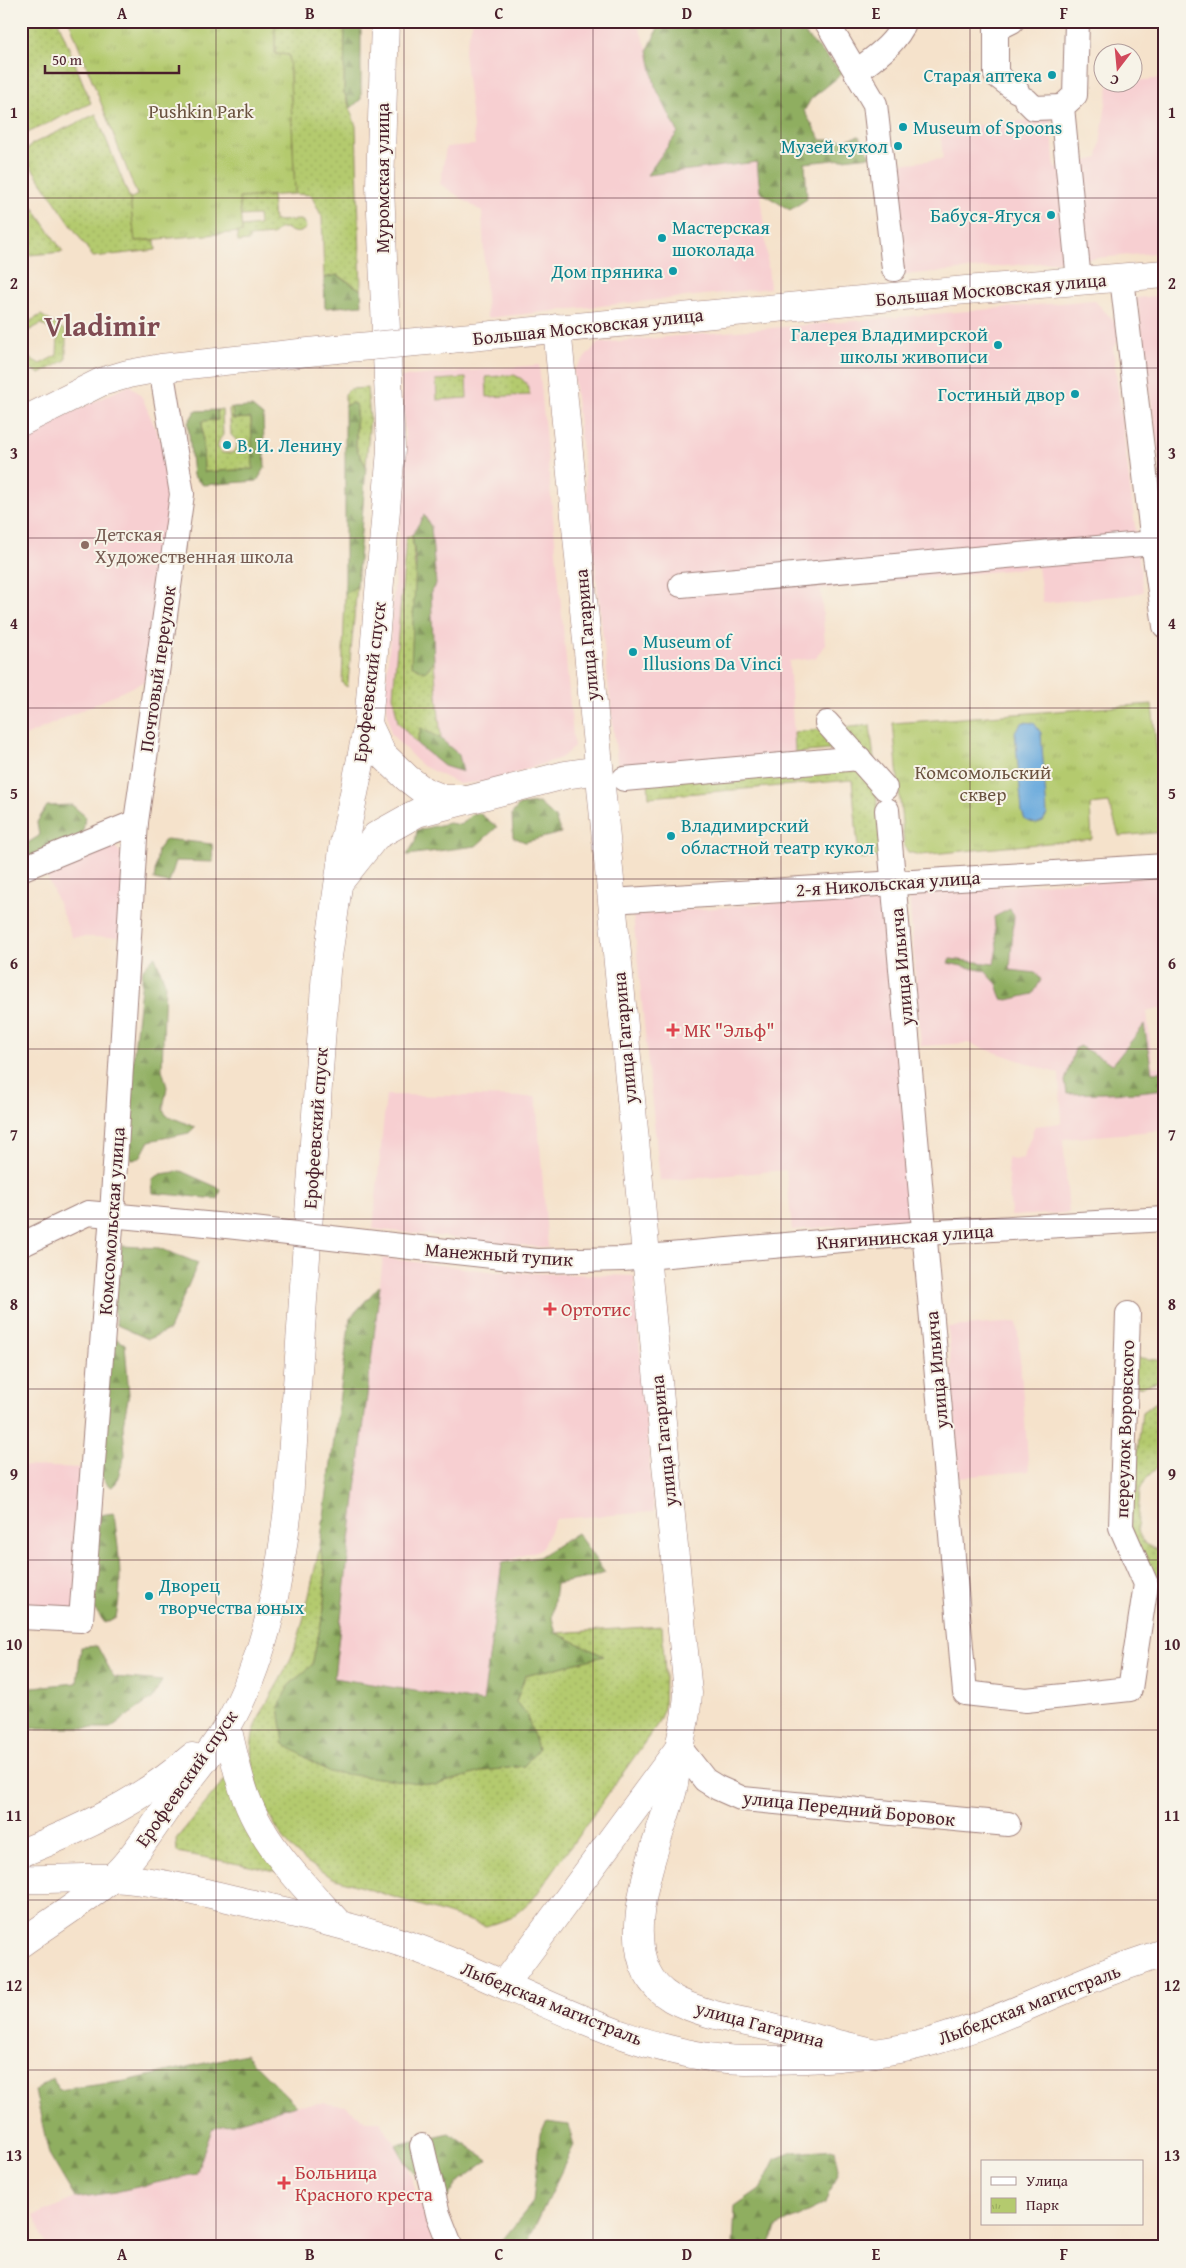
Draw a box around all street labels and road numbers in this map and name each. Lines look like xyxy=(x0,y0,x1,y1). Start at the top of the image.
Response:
street label: Муромская улица xyxy=(368,103,396,253)
street label: Большая Московская улица xyxy=(874,265,1108,313)
street label: Большая Московская улица xyxy=(471,300,705,352)
street label: улица Гагарина xyxy=(566,568,606,703)
street label: Почтовый переулок xyxy=(131,584,183,754)
street label: Ерофеевский спуск xyxy=(345,600,393,764)
street label: 2-я Никольская улица xyxy=(795,863,981,903)
street label: улица Ильича xyxy=(882,907,920,1028)
street label: улица Гагарина xyxy=(604,971,644,1106)
street label: Ерофеевский спуск xyxy=(295,1046,335,1210)
street label: Комсомольская улица xyxy=(90,1126,132,1316)
street label: Княгининская улица xyxy=(815,1216,995,1256)
street label: Манежный тупик xyxy=(424,1235,574,1273)
street label: улица Ильича xyxy=(917,1310,955,1431)
street label: переулок Воровского xyxy=(1107,1339,1141,1519)
street label: улица Гагарина xyxy=(642,1374,684,1509)
street label: Ерофеевский спуск xyxy=(128,1704,244,1852)
street label: улица Передний Боровок xyxy=(741,1783,957,1833)
street label: Лыбедская магистраль xyxy=(457,1954,647,2052)
street label: Лыбедская магистраль xyxy=(933,1956,1125,2052)
street label: улица Гагарина xyxy=(691,1993,828,2055)

